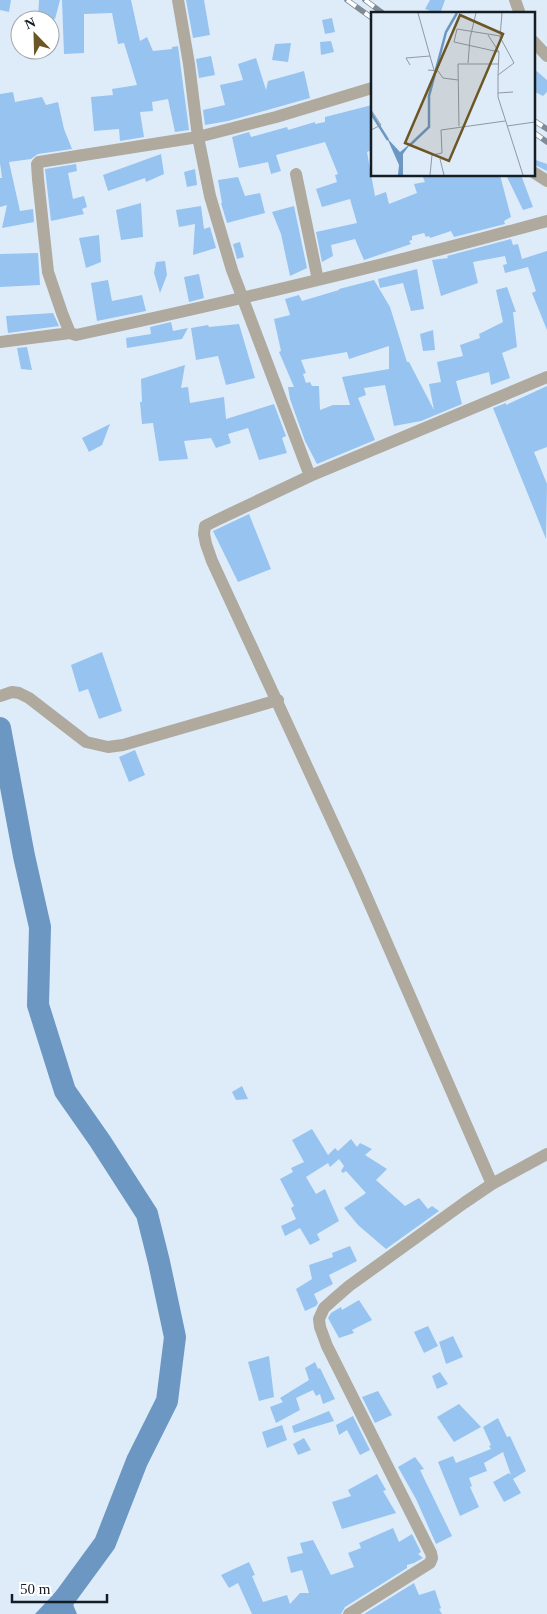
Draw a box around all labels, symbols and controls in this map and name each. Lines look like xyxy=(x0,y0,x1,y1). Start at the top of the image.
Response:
north arrow xyxy=(10,10,60,60)
inset map xyxy=(371,12,534,176)
text: N xyxy=(23,15,38,32)
scale bar xyxy=(12,1572,108,1604)
text: 50 m xyxy=(20,1581,51,1597)

